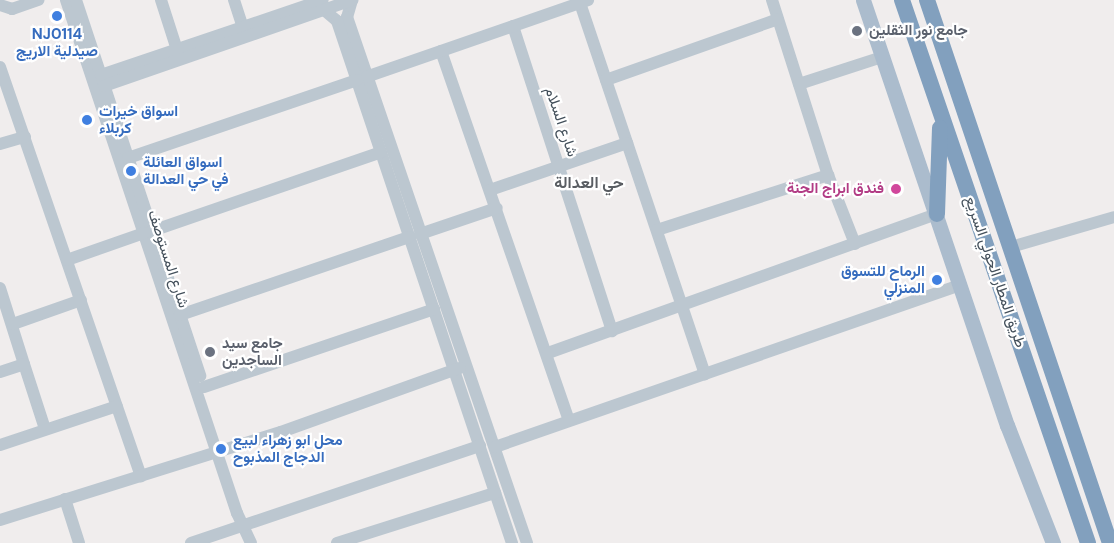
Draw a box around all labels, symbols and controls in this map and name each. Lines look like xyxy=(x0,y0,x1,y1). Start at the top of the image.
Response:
marker: NJ0114 صيدلية الاريج xyxy=(50,9,64,23)
place label: جامع نور الثقلين xyxy=(869,22,968,40)
marker: جامع نور الثقلين xyxy=(850,24,864,38)
place label: NJ0114 صيدلية الاريج xyxy=(16,25,98,60)
street label: شارع السلام xyxy=(541,85,581,159)
place label: اسواق خيرات كربلاء xyxy=(99,102,178,137)
marker: اسواق خيرات كربلاء xyxy=(80,113,94,127)
place label: اسواق العائلة في حي العدالة xyxy=(143,153,229,188)
marker: اسواق العائلة في حي العدالة xyxy=(124,164,138,178)
district label: حي العدالة xyxy=(554,173,624,193)
place label: فندق ابراج الجنة xyxy=(787,180,884,198)
marker: فندق ابراج الجنة xyxy=(889,182,903,196)
street label: طريق المطار الحولي السريع xyxy=(961,194,1029,350)
street label: شارع المستوصف xyxy=(144,208,192,310)
place label: الرماح للتسوق المنزلي xyxy=(841,262,925,297)
marker: الرماح للتسوق المنزلي xyxy=(930,273,944,287)
place label: جامع سيد الساجدين xyxy=(222,334,283,369)
marker: جامع سيد الساجدين xyxy=(203,345,217,359)
place label: محل ابو زهراء لبيع الدجاج المذبوح xyxy=(233,431,343,466)
marker: محل ابو زهراء لبيع الدجاج المذبوح xyxy=(214,442,228,456)

